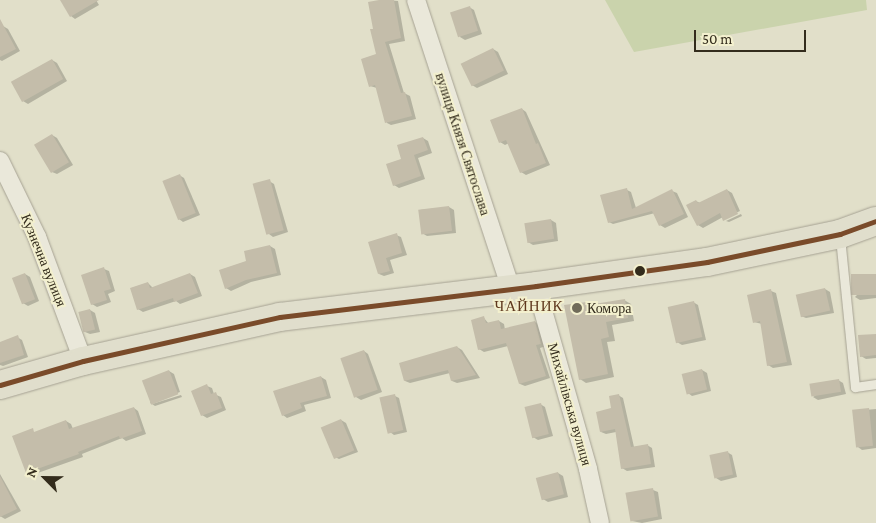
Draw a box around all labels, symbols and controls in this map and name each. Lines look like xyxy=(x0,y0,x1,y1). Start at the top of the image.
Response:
scale bar xyxy=(696,20,808,52)
text: 50 m xyxy=(702,31,732,47)
street label: вулиця Князя Святослава xyxy=(432,71,494,217)
street label: Кузнечна вулиця xyxy=(18,211,70,309)
unlabelled marker xyxy=(635,266,645,276)
district label: ЧАЙНИК xyxy=(494,298,564,316)
place label: Комора xyxy=(587,300,631,316)
marker: Комора xyxy=(571,302,583,314)
street label: Михайлівська вулиця xyxy=(544,341,596,467)
north arrow xyxy=(20,453,70,503)
text: N xyxy=(22,465,40,480)

